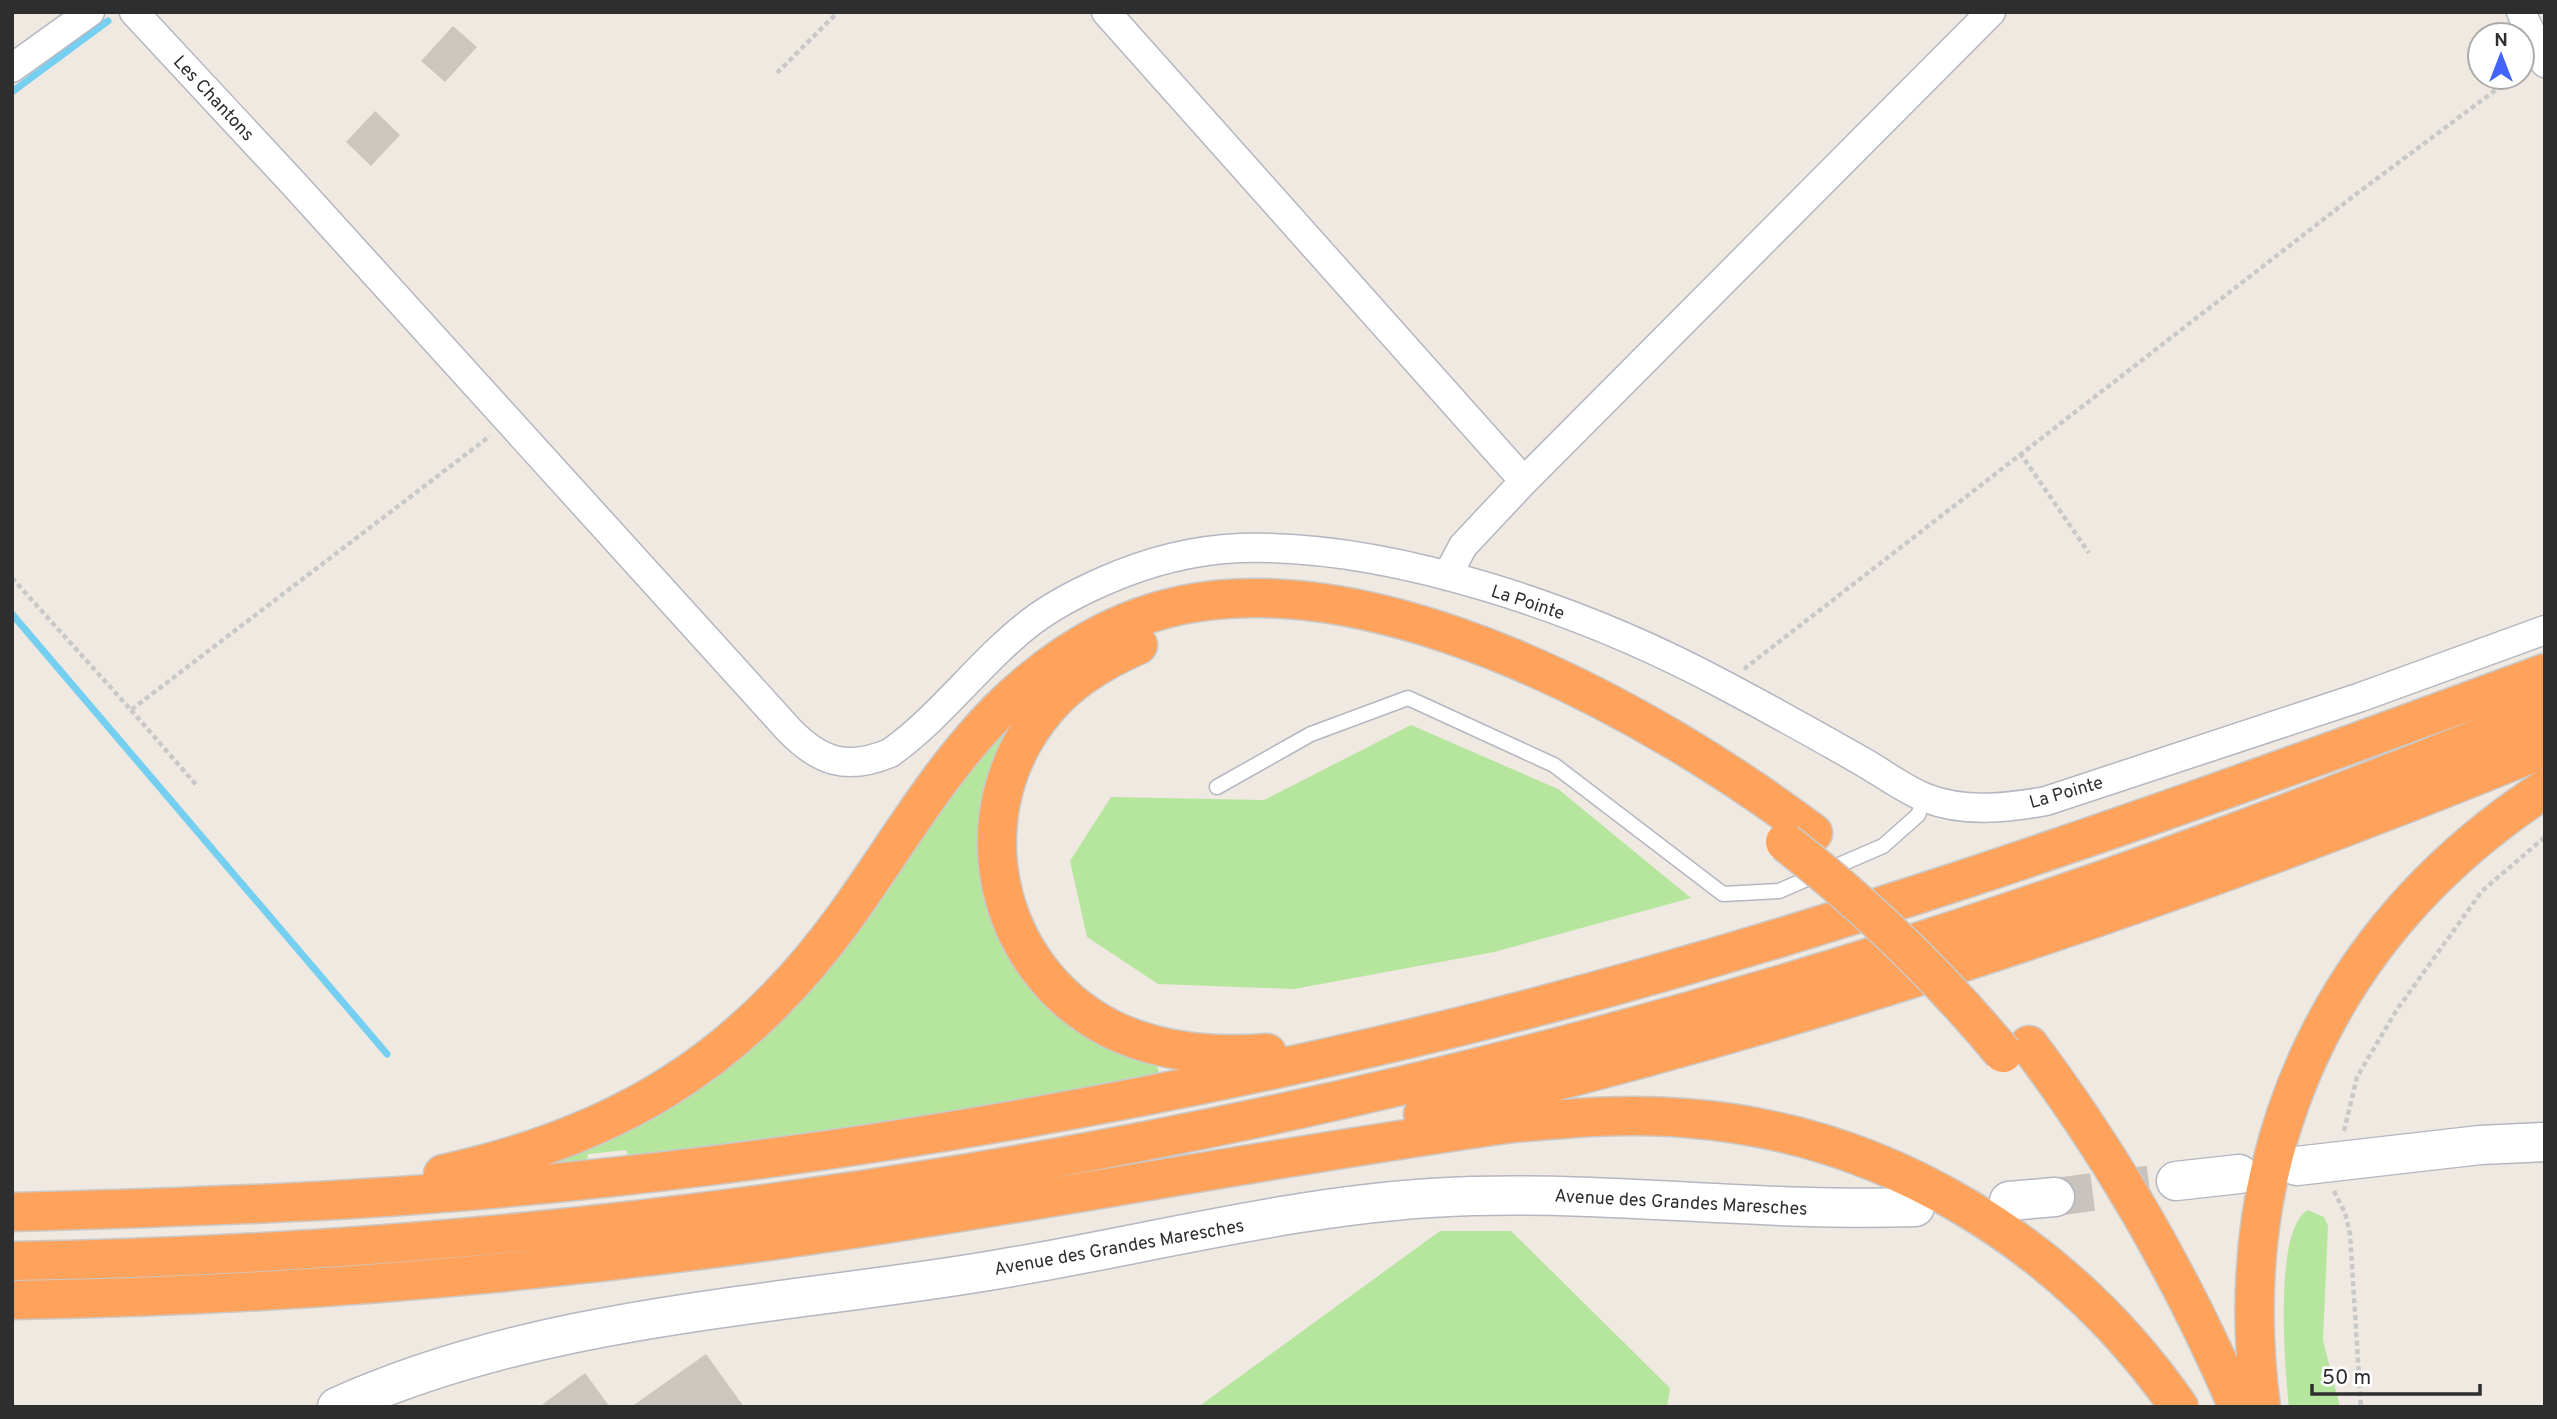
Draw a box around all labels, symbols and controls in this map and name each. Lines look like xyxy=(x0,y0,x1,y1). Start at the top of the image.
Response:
north arrow xyxy=(2466,21,2536,91)
text: N xyxy=(2494,29,2508,53)
street label: Les Chantons xyxy=(167,51,258,147)
street label: La Pointe xyxy=(1488,581,1567,626)
street label: La Pointe xyxy=(2027,772,2106,815)
street label: Avenue des Grandes Maresches xyxy=(1554,1185,1808,1222)
street label: Avenue des Grandes Maresches xyxy=(992,1215,1246,1282)
scale bar xyxy=(2312,1352,2480,1396)
text: 50 m xyxy=(2322,1365,2371,1392)

